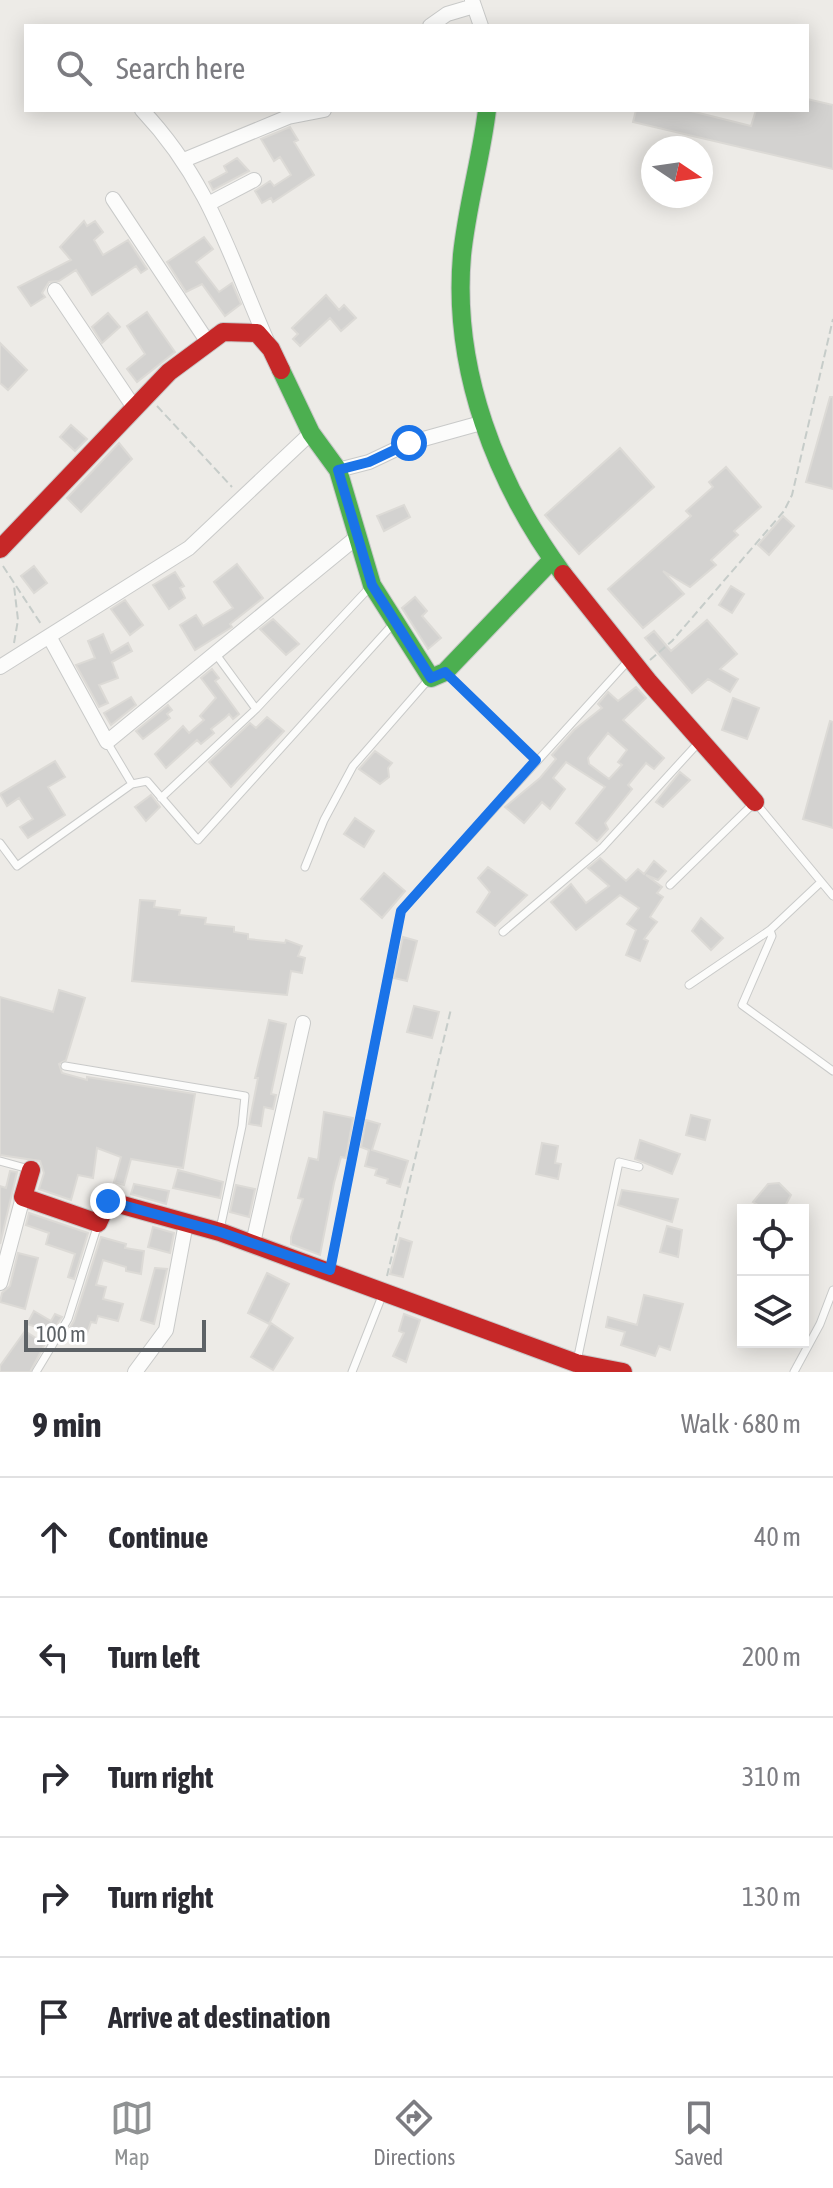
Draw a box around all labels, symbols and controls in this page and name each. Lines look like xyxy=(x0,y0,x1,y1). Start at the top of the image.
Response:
search box xyxy=(24,24,809,112)
icon: search xyxy=(52,46,96,90)
text: Search here xyxy=(116,51,245,85)
north arrow xyxy=(641,136,713,208)
route start xyxy=(391,425,427,461)
route end xyxy=(90,1183,126,1219)
map controls xyxy=(737,1204,809,1348)
button: locate xyxy=(737,1204,809,1276)
button: layers xyxy=(737,1276,809,1348)
scale bar xyxy=(24,1316,206,1352)
text: 100 m xyxy=(36,1321,86,1347)
text: 9 min xyxy=(32,1405,101,1444)
text: Walk · 680 m xyxy=(681,1409,801,1439)
icon: ahead xyxy=(32,1515,76,1559)
text: Continue xyxy=(108,1520,208,1554)
text: 40 m xyxy=(754,1522,801,1552)
icon: left xyxy=(32,1635,76,1679)
text: Turn left xyxy=(108,1640,200,1674)
text: 200 m xyxy=(742,1642,801,1672)
icon: right xyxy=(32,1755,76,1799)
text: Turn right xyxy=(108,1760,214,1794)
text: 310 m xyxy=(742,1762,801,1792)
icon: right xyxy=(32,1875,76,1919)
text: Turn right xyxy=(108,1880,214,1914)
text: 130 m xyxy=(742,1882,801,1912)
icon: arrive xyxy=(32,1995,76,2039)
text: Arrive at destination xyxy=(108,2000,330,2034)
tab: Map xyxy=(110,2096,154,2170)
tab: Directions xyxy=(373,2096,455,2170)
tab: Saved xyxy=(675,2096,723,2170)

